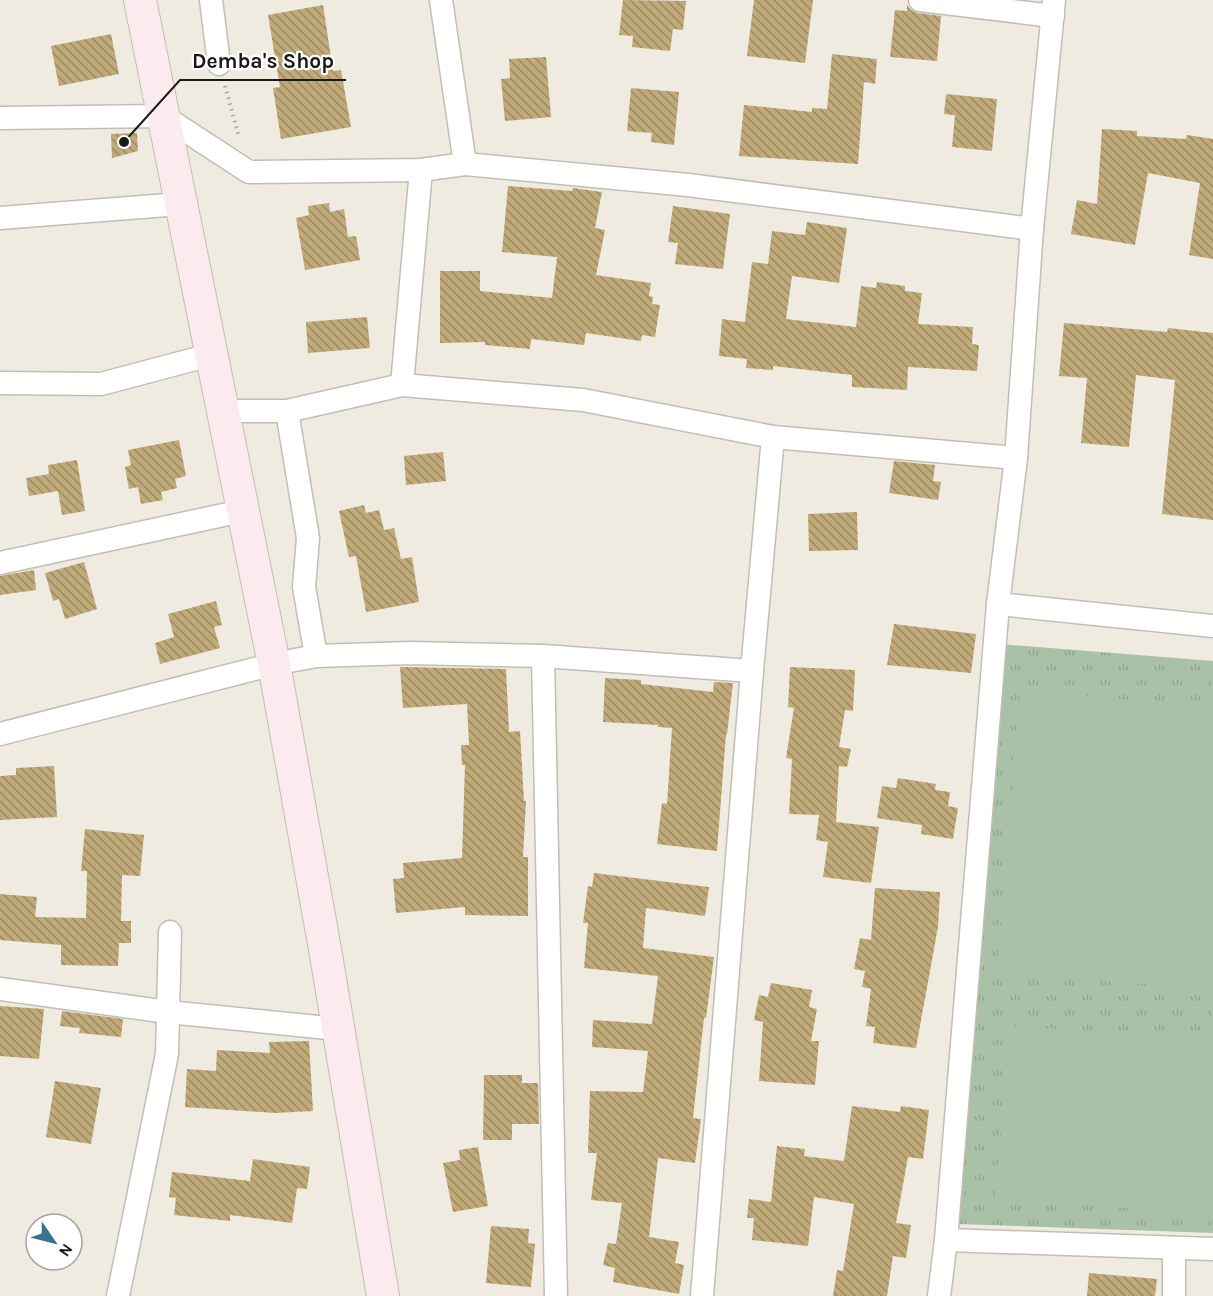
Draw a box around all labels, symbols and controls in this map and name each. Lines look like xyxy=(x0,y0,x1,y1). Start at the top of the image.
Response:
callout: Demba's Shop xyxy=(180,41,346,80)
text: Demba's Shop xyxy=(192,49,334,73)
north arrow xyxy=(24,1212,84,1272)
text: N xyxy=(55,1240,77,1260)

